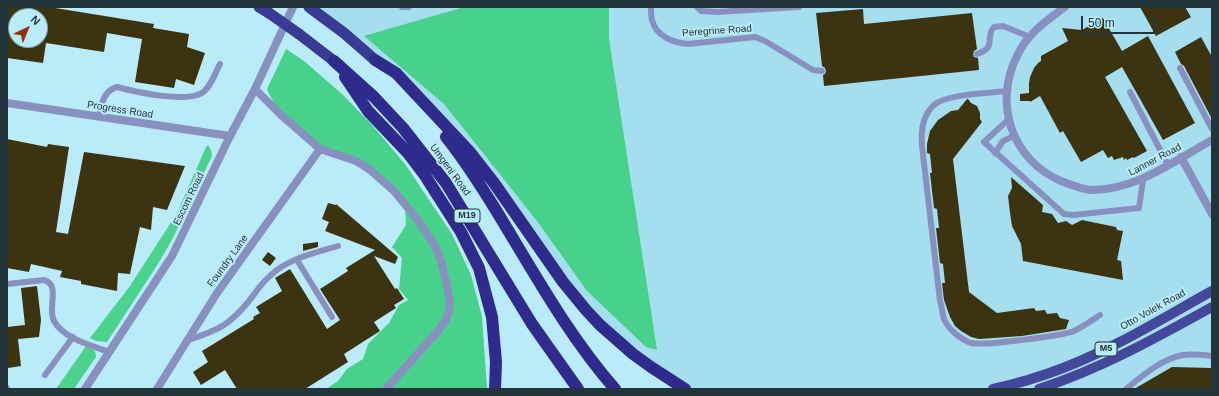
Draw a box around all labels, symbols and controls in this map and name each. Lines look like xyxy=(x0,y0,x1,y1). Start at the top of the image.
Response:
north arrow xyxy=(8,8,48,48)
scale bar xyxy=(1083,8,1157,34)
text: N xyxy=(29,13,43,27)
text: 50 m xyxy=(1088,16,1115,30)
street label: Peregrine Road xyxy=(682,23,752,39)
street label: Progress Road xyxy=(86,99,154,121)
street label: Lanner Road xyxy=(1127,141,1183,179)
street label: Umgeni Road xyxy=(427,142,473,198)
street label: Escom Road xyxy=(171,171,207,227)
road number: M19 xyxy=(454,209,480,223)
street label: Foundry Lane xyxy=(205,233,251,289)
street label: Otto Volek Road xyxy=(1118,287,1188,333)
road number: M5 xyxy=(1095,342,1117,356)

